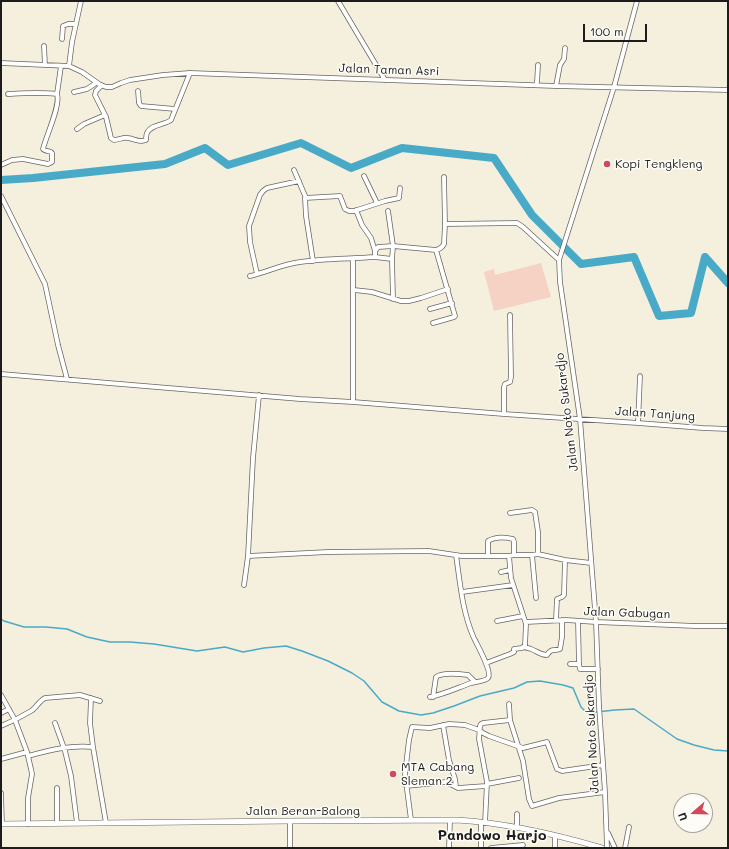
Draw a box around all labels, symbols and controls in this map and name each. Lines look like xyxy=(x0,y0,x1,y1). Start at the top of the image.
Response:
scale bar xyxy=(585,16,649,42)
text: 100 m xyxy=(590,23,624,39)
street label: Jalan Taman Asri xyxy=(338,61,440,79)
place label: Kopi Tengkleng xyxy=(615,157,702,171)
marker: Kopi Tengkleng xyxy=(602,159,612,169)
street label: Jalan Noto Sukardjo xyxy=(553,352,581,472)
street label: Jalan Tanjung xyxy=(615,404,695,424)
street label: Jalan Gabugan xyxy=(583,604,671,622)
street label: Jalan Noto Sukardjo xyxy=(582,674,602,794)
place label: MTA Cabang Sleman 2 xyxy=(401,760,474,788)
marker: MTA Cabang Sleman 2 xyxy=(388,769,398,779)
north arrow xyxy=(673,793,713,833)
street label: Jalan Beran-Balong xyxy=(246,804,360,818)
text: U xyxy=(674,811,691,823)
district label: Pandowo Harjo xyxy=(438,828,546,844)

